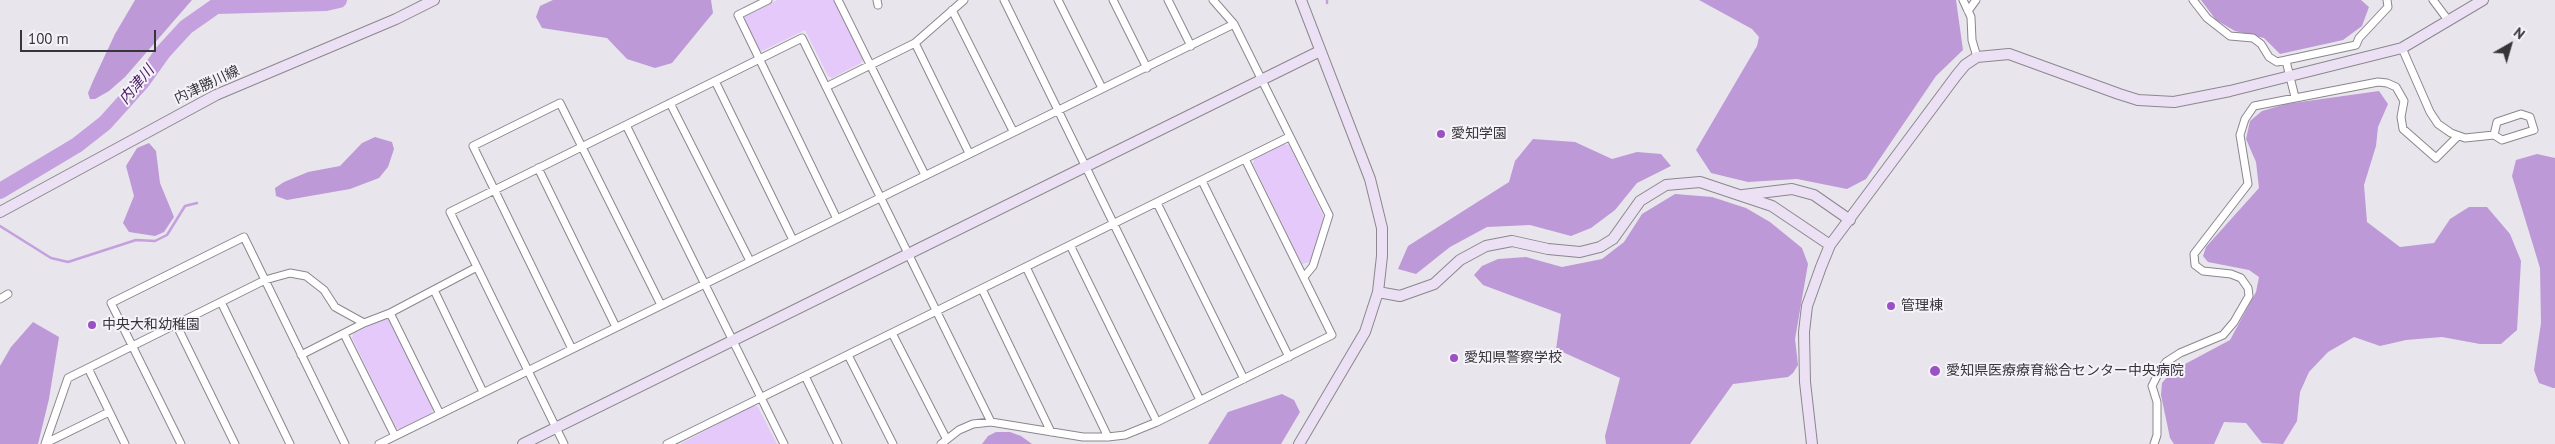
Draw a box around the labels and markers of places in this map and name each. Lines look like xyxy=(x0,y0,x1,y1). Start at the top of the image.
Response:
place label: 愛知学園 xyxy=(1451,126,1507,142)
marker: 愛知学園 xyxy=(1435,128,1447,140)
place label: 管理棟 xyxy=(1901,298,1943,314)
marker: 管理棟 xyxy=(1885,300,1897,312)
place label: 中央大和幼稚園 xyxy=(102,317,200,333)
marker: 中央大和幼稚園 xyxy=(86,319,98,331)
place label: 愛知県警察学校 xyxy=(1464,350,1562,366)
marker: 愛知県警察学校 xyxy=(1448,352,1460,364)
place label: 愛知県医療療育総合センター中央病院 xyxy=(1946,363,2184,379)
marker: 愛知県医療療育総合センター中央病院 xyxy=(1928,364,1942,378)

